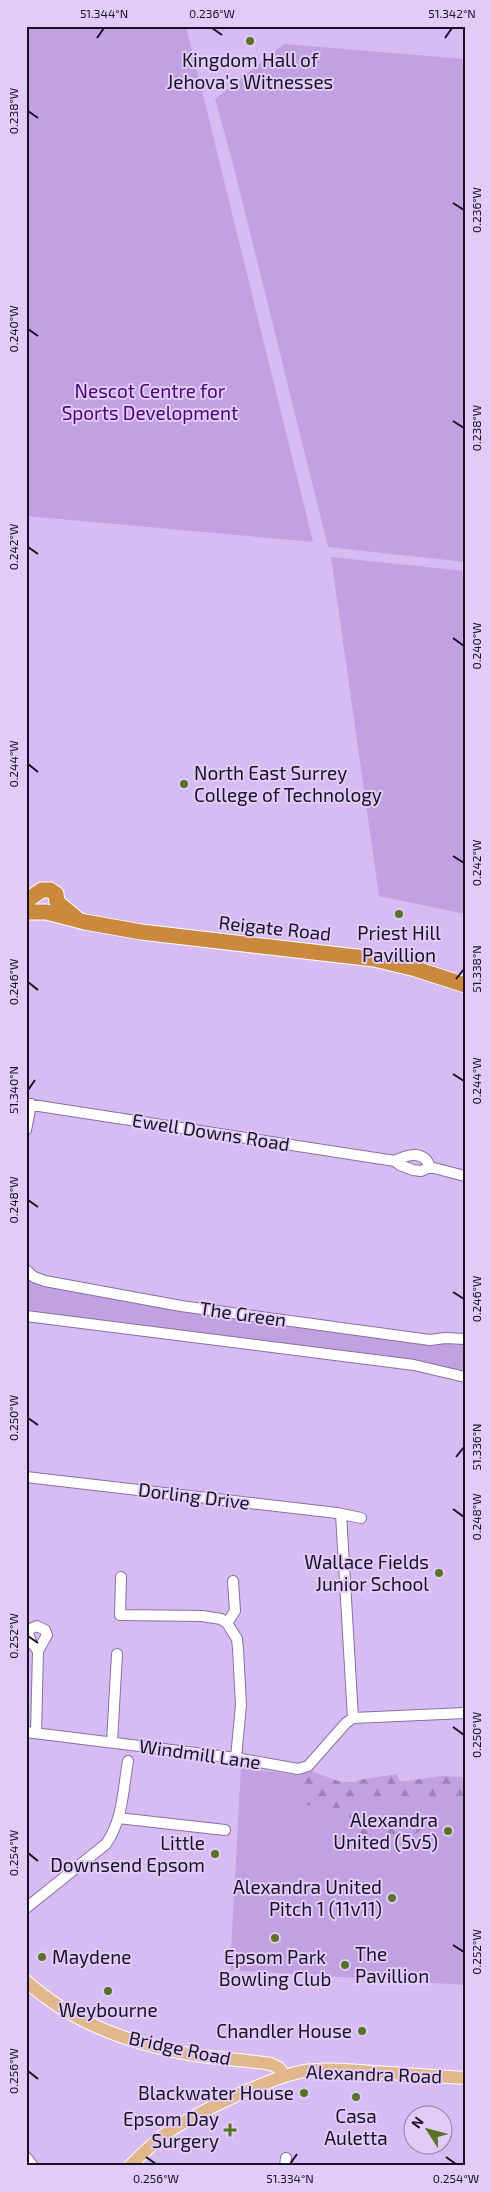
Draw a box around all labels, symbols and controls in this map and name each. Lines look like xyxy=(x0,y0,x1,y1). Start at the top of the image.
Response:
text: 51.344°N xyxy=(80,6,128,20)
text: 0.236°W xyxy=(189,6,235,20)
text: 51.342°N xyxy=(428,6,476,20)
marker: Kingdom Hall of Jehova's Witnesses xyxy=(244,35,256,47)
place label: Kingdom Hall of Jehova's Witnesses xyxy=(167,48,333,93)
text: 0.238°W xyxy=(6,88,20,134)
text: 0.236°W xyxy=(469,187,483,233)
text: 0.240°W xyxy=(6,305,20,353)
park label: Nescot Centre for Sports Development xyxy=(62,379,238,424)
text: 0.238°W xyxy=(469,405,483,451)
text: 0.242°W xyxy=(6,524,20,570)
text: 0.240°W xyxy=(469,622,483,670)
text: 0.244°W xyxy=(6,740,20,788)
place label: North East Surrey College of Technology xyxy=(194,761,382,806)
marker: North East Surrey College of Technology xyxy=(178,778,190,790)
text: 0.242°W xyxy=(469,840,483,886)
marker: Priest Hill Pavillion xyxy=(393,908,405,920)
street label: Reigate Road xyxy=(218,910,332,945)
place label: Priest Hill Pavillion xyxy=(357,921,441,966)
text: 51.338°N xyxy=(469,945,483,993)
text: 0.246°W xyxy=(6,959,20,1005)
text: 0.244°W xyxy=(469,1057,483,1105)
text: 51.340°N xyxy=(6,1066,20,1114)
street label: Ewell Downs Road xyxy=(131,1108,291,1155)
text: 0.248°W xyxy=(6,1176,20,1224)
text: 0.246°W xyxy=(469,1276,483,1322)
street label: The Green xyxy=(198,1296,288,1331)
text: 0.250°W xyxy=(6,1395,20,1441)
text: 51.336°N xyxy=(469,1424,483,1470)
street label: Dorling Drive xyxy=(137,1477,251,1514)
text: 0.248°W xyxy=(469,1493,483,1541)
place label: Wallace Fields Junior School xyxy=(304,1550,429,1595)
marker: Wallace Fields Junior School xyxy=(433,1567,445,1579)
text: 0.252°W xyxy=(6,1613,20,1659)
text: 0.250°W xyxy=(469,1712,483,1758)
street label: Windmill Lane xyxy=(138,1734,262,1773)
place label: Alexandra United (5v5) xyxy=(333,1808,438,1853)
marker: Alexandra United (5v5) xyxy=(442,1825,454,1837)
text: 0.254°W xyxy=(6,1830,20,1876)
place label: Little Downsend Epsom xyxy=(50,1831,205,1876)
marker: Little Downsend Epsom xyxy=(209,1848,221,1860)
place label: Alexandra United Pitch 1 (11v11) xyxy=(233,1875,382,1920)
marker: Alexandra United Pitch 1 (11v11) xyxy=(386,1892,398,1904)
text: 0.252°W xyxy=(469,1929,483,1975)
marker: Epsom Park Bowling Club xyxy=(269,1932,281,1944)
place label: The Pavillion xyxy=(355,1942,429,1987)
place label: Maydene xyxy=(52,1945,131,1968)
place label: Epsom Park Bowling Club xyxy=(219,1945,331,1990)
marker: Maydene xyxy=(36,1951,48,1963)
marker: The Pavillion xyxy=(339,1959,351,1971)
marker: Weybourne xyxy=(102,1985,114,1997)
place label: Weybourne xyxy=(58,1998,158,2021)
place label: Chandler House xyxy=(216,2019,352,2042)
street label: Bridge Road xyxy=(127,2025,233,2070)
marker: Chandler House xyxy=(356,2025,368,2037)
text: 0.256°W xyxy=(6,2048,20,2094)
street label: Alexandra Road xyxy=(306,2060,442,2087)
place label: Blackwater House xyxy=(138,2081,294,2104)
marker: Blackwater House xyxy=(298,2087,310,2099)
marker: Casa Auletta xyxy=(350,2091,362,2103)
place label: Casa Auletta xyxy=(324,2104,388,2149)
north arrow xyxy=(404,2104,454,2154)
place label: Epsom Day Surgery xyxy=(123,2107,219,2152)
text: N xyxy=(407,2113,427,2131)
marker: Epsom Day Surgery xyxy=(223,2123,237,2137)
text: 0.256°W xyxy=(133,2171,179,2185)
text: 51.334°N xyxy=(266,2171,314,2185)
text: 0.254°W xyxy=(433,2171,479,2185)

